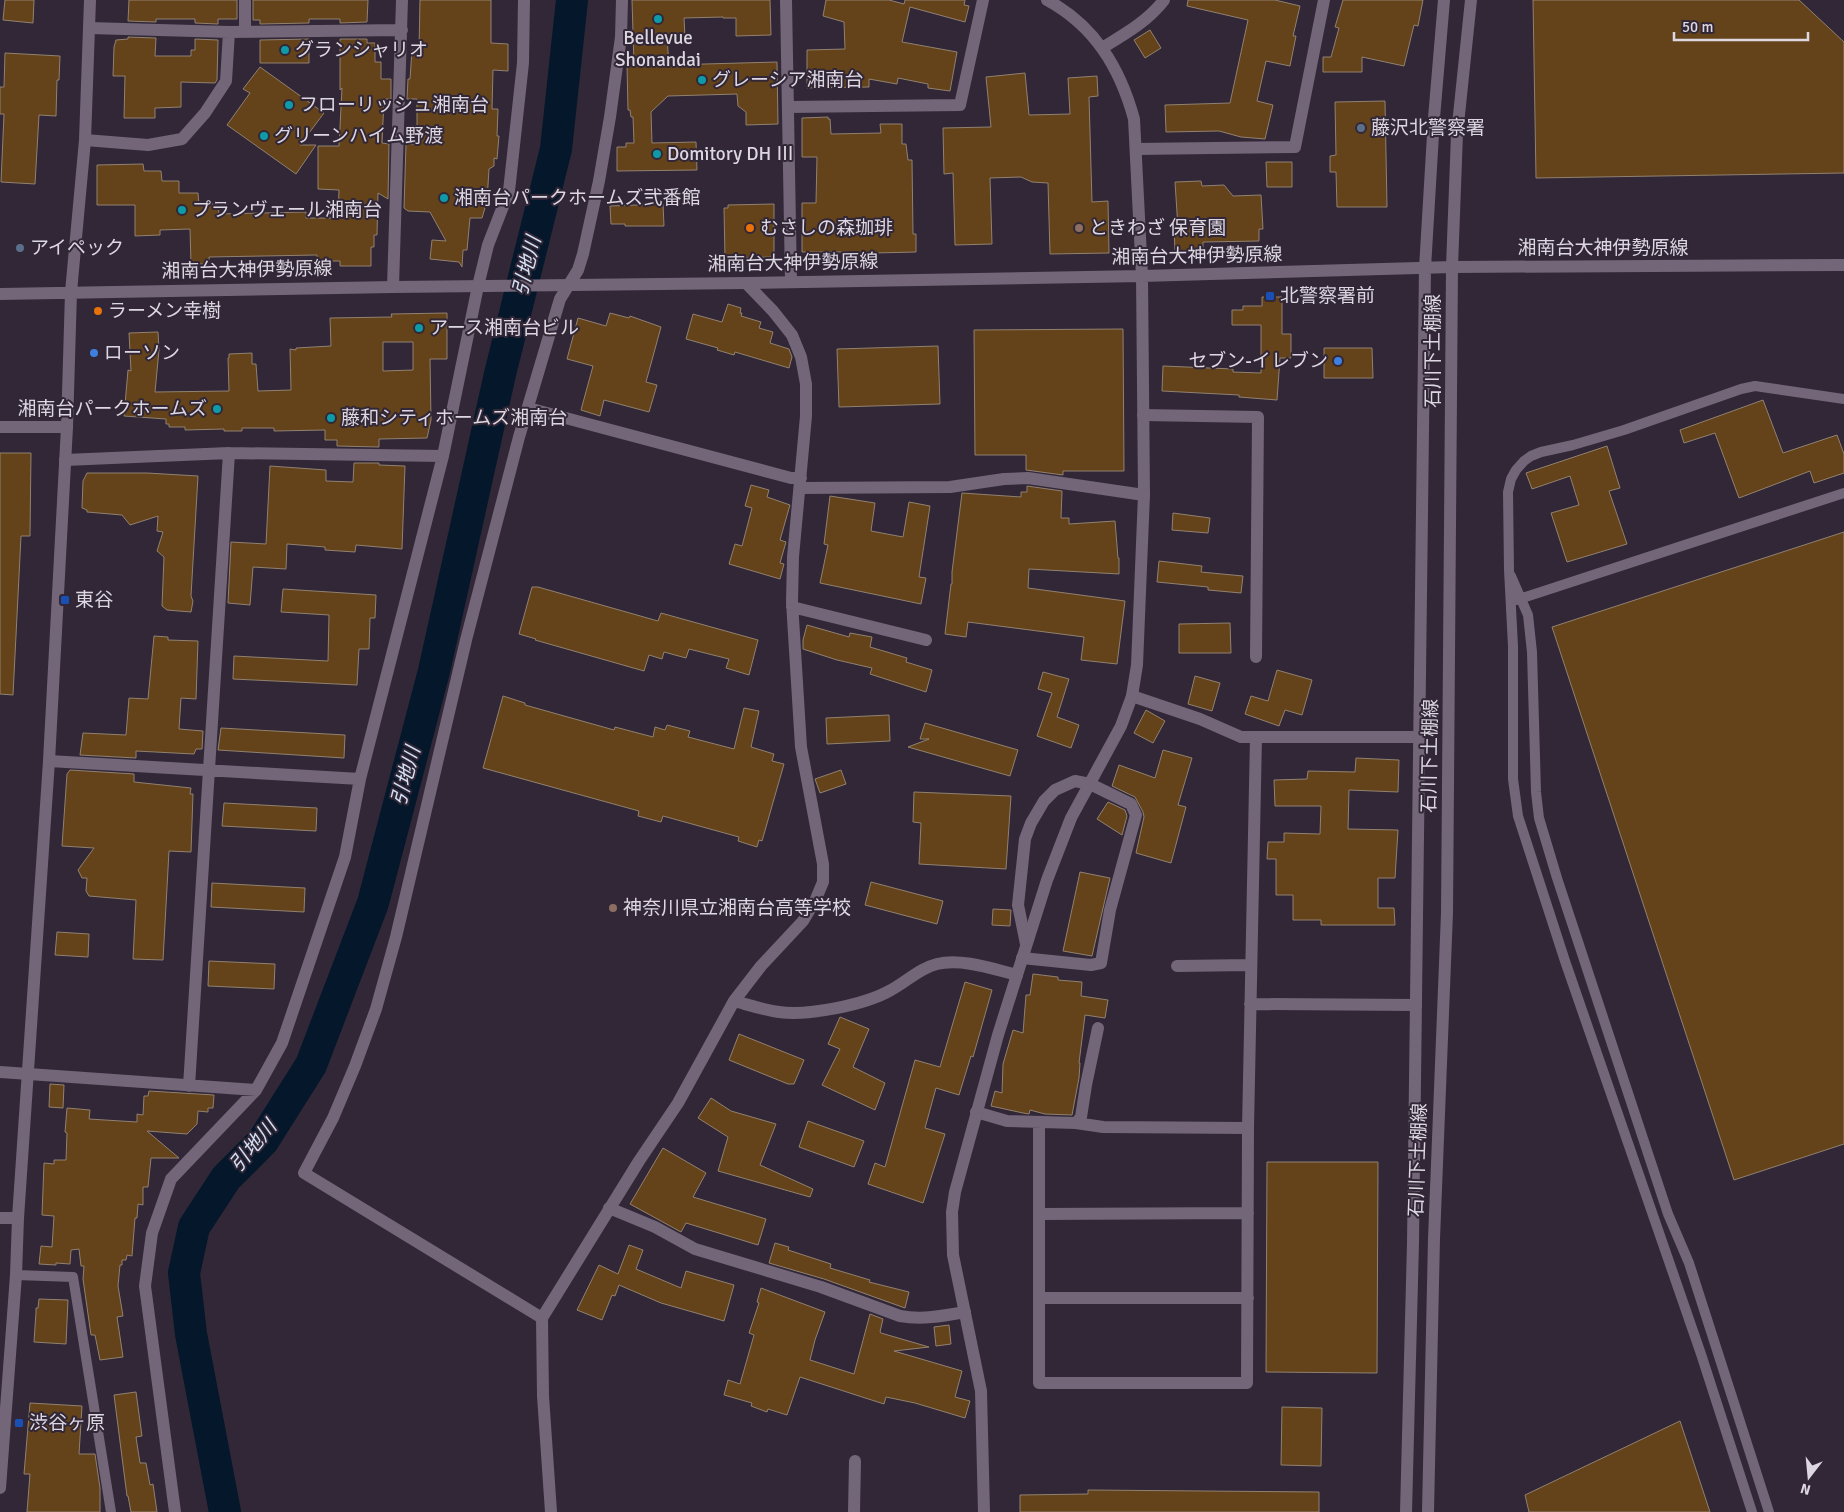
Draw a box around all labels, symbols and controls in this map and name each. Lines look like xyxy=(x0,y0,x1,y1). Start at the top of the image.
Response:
scale bar xyxy=(1674,10,1808,42)
marker: Bellevue Shonandai xyxy=(652,13,664,25)
text: 50 m xyxy=(1682,18,1713,36)
place label: Bellevue Shonandai xyxy=(615,26,701,72)
place label: グランシャリオ xyxy=(295,38,428,62)
marker: グランシャリオ xyxy=(279,44,291,56)
place label: グレーシア湘南台 xyxy=(712,68,864,92)
marker: グレーシア湘南台 xyxy=(696,74,708,86)
place label: フローリッシュ湘南台 xyxy=(299,93,489,117)
marker: フローリッシュ湘南台 xyxy=(283,99,295,111)
place label: 藤沢北警察署 xyxy=(1371,116,1485,140)
marker: 藤沢北警察署 xyxy=(1355,122,1367,134)
place label: グリーンハイム野渡 xyxy=(274,124,443,148)
marker: グリーンハイム野渡 xyxy=(258,130,270,142)
place label: Domitory DH Ⅲ xyxy=(667,142,795,166)
marker: Domitory DH Ⅲ xyxy=(651,148,663,160)
place label: 湘南台パークホームズ弐番館 xyxy=(454,186,700,210)
marker: 湘南台パークホームズ弐番館 xyxy=(438,192,450,204)
place label: プランヴェール湘南台 xyxy=(192,198,382,222)
marker: プランヴェール湘南台 xyxy=(176,204,188,216)
place label: むさしの森珈琲 xyxy=(760,216,893,240)
place label: ときわざ 保育園 xyxy=(1089,216,1226,240)
marker: むさしの森珈琲 xyxy=(744,222,756,234)
marker: ときわざ 保育園 xyxy=(1073,222,1085,234)
water label: 引地川 xyxy=(508,232,547,298)
place label: アイペック xyxy=(30,236,124,260)
street label: 湘南台大神伊勢原線 xyxy=(1517,236,1689,260)
marker: アイペック xyxy=(14,242,26,254)
street label: 湘南台大神伊勢原線 xyxy=(1111,243,1283,269)
street label: 湘南台大神伊勢原線 xyxy=(707,250,879,276)
street label: 湘南台大神伊勢原線 xyxy=(161,257,333,283)
place label: 北警察署前 xyxy=(1280,284,1375,308)
marker: 北警察署前 xyxy=(1264,290,1276,302)
street label: 石川下土棚線 xyxy=(1421,294,1445,408)
place label: ラーメン幸樹 xyxy=(108,299,221,323)
marker: ラーメン幸樹 xyxy=(92,305,104,317)
place label: アース湘南台ビル xyxy=(429,316,579,340)
marker: アース湘南台ビル xyxy=(413,322,425,334)
place label: ローソン xyxy=(104,341,180,365)
marker: ローソン xyxy=(88,347,100,359)
place label: セブン-イレブン xyxy=(1188,349,1328,373)
marker: セブン-イレブン xyxy=(1332,355,1344,367)
place label: 湘南台パークホームズ xyxy=(18,397,207,421)
marker: 湘南台パークホームズ xyxy=(211,403,223,415)
place label: 藤和シティホームズ湘南台 xyxy=(341,406,567,430)
marker: 藤和シティホームズ湘南台 xyxy=(325,412,337,424)
place label: 東谷 xyxy=(75,588,113,612)
marker: 東谷 xyxy=(59,594,71,606)
street label: 石川下土棚線 xyxy=(1417,699,1443,813)
water label: 引地川 xyxy=(386,742,426,808)
place label: 神奈川県立湘南台高等学校 xyxy=(623,896,851,920)
marker: 神奈川県立湘南台高等学校 xyxy=(607,902,619,914)
street label: 石川下土棚線 xyxy=(1404,1103,1432,1217)
water label: 引地川 xyxy=(224,1113,283,1177)
place label: 渋谷ヶ原 xyxy=(29,1411,105,1435)
marker: 渋谷ヶ原 xyxy=(13,1417,25,1429)
north arrow xyxy=(1784,1452,1834,1502)
text: N xyxy=(1799,1480,1813,1499)

